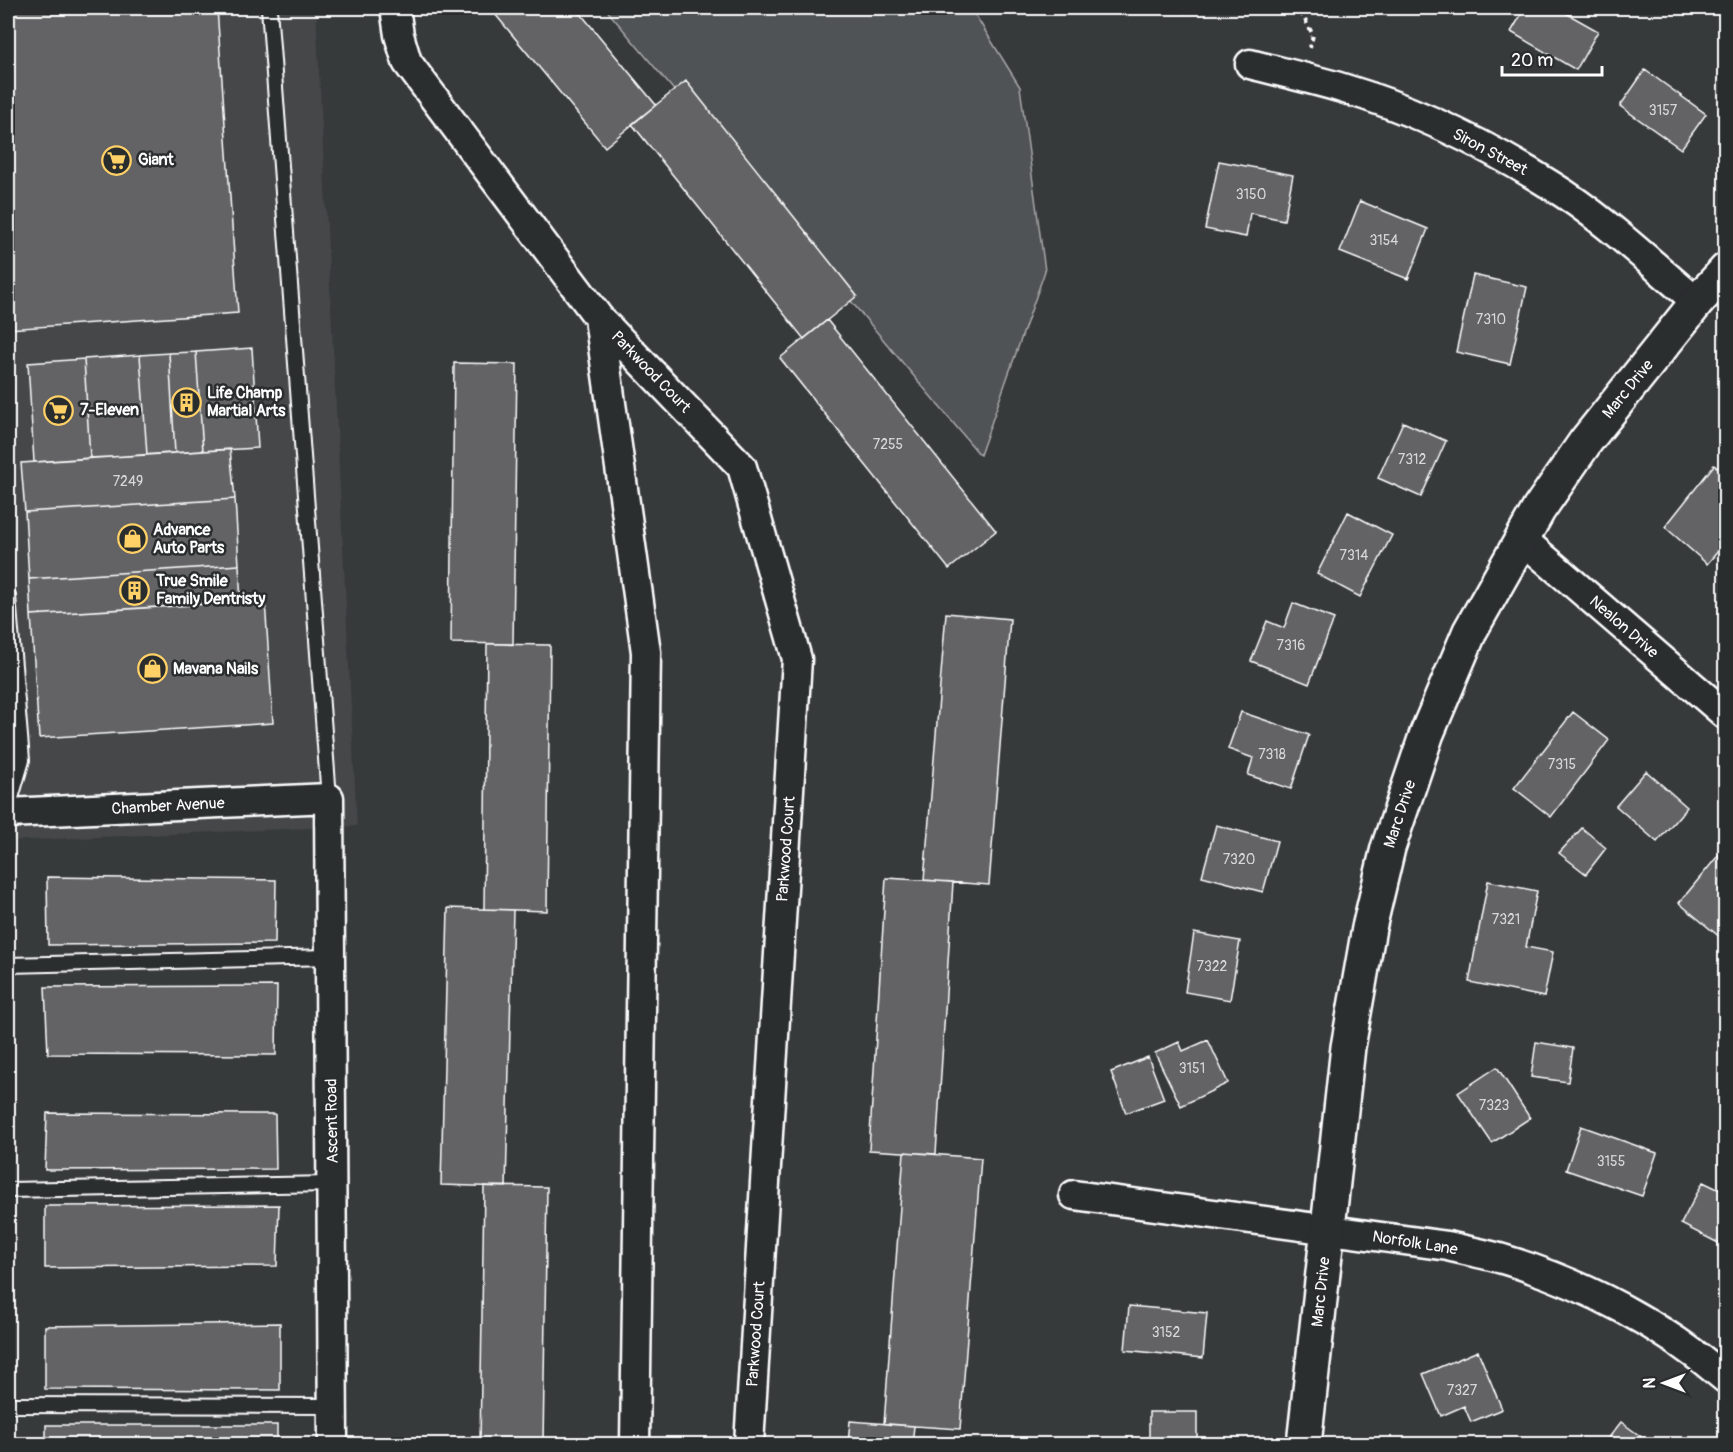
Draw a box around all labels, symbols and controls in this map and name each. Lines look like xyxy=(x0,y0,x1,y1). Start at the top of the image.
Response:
scale bar xyxy=(1502,39,1602,77)
text: 20 m xyxy=(1511,49,1553,72)
house number: 3157 xyxy=(1649,102,1678,119)
street label: Siron Street xyxy=(1449,124,1531,180)
supermarket icon: Giant xyxy=(101,144,133,176)
place label: Giant xyxy=(138,150,174,170)
house number: 3150 xyxy=(1236,186,1266,203)
house number: 3154 xyxy=(1370,232,1399,249)
house number: 7310 xyxy=(1476,311,1506,328)
street label: Parkwood Court xyxy=(607,327,695,417)
street label: Marc Drive xyxy=(1598,355,1658,423)
place label: Life Champ Martial Arts xyxy=(207,383,286,421)
building icon: Life Champ Martial Arts xyxy=(170,386,202,418)
supermarket icon: 7-Eleven xyxy=(43,394,75,426)
place label: 7-Eleven xyxy=(80,400,139,420)
house number: 7255 xyxy=(873,436,903,453)
house number: 7312 xyxy=(1398,451,1426,468)
house number: 7249 xyxy=(113,473,143,490)
place label: Advance Auto Parts xyxy=(153,520,225,558)
shop icon: Advance Auto Parts xyxy=(116,523,148,555)
house number: 7314 xyxy=(1340,547,1368,564)
place label: True Smile Family Dentristy xyxy=(155,571,265,609)
building icon: True Smile Family Dentristy xyxy=(119,574,151,606)
street label: Nealon Drive xyxy=(1585,592,1663,663)
house number: 7316 xyxy=(1277,637,1305,654)
shop icon: Mavana Nails xyxy=(136,653,168,685)
place label: Mavana Nails xyxy=(173,659,259,679)
house number: 7318 xyxy=(1258,746,1286,763)
house number: 7315 xyxy=(1548,756,1576,773)
street label: Marc Drive xyxy=(1380,777,1420,851)
street label: Chamber Avenue xyxy=(111,793,225,819)
street label: Parkwood Court xyxy=(772,795,800,903)
house number: 7320 xyxy=(1223,851,1255,868)
house number: 7321 xyxy=(1492,911,1520,928)
house number: 7322 xyxy=(1197,958,1228,975)
house number: 3151 xyxy=(1179,1060,1205,1077)
street label: Ascent Road xyxy=(321,1078,343,1164)
house number: 7323 xyxy=(1479,1097,1509,1114)
house number: 3155 xyxy=(1597,1153,1625,1170)
street label: Norfolk Lane xyxy=(1371,1226,1459,1260)
street label: Marc Drive xyxy=(1307,1256,1335,1328)
street label: Parkwood Court xyxy=(742,1280,770,1388)
house number: 3152 xyxy=(1152,1324,1181,1341)
north arrow xyxy=(1634,1353,1694,1413)
text: N xyxy=(1640,1377,1660,1388)
house number: 7327 xyxy=(1447,1382,1478,1399)

